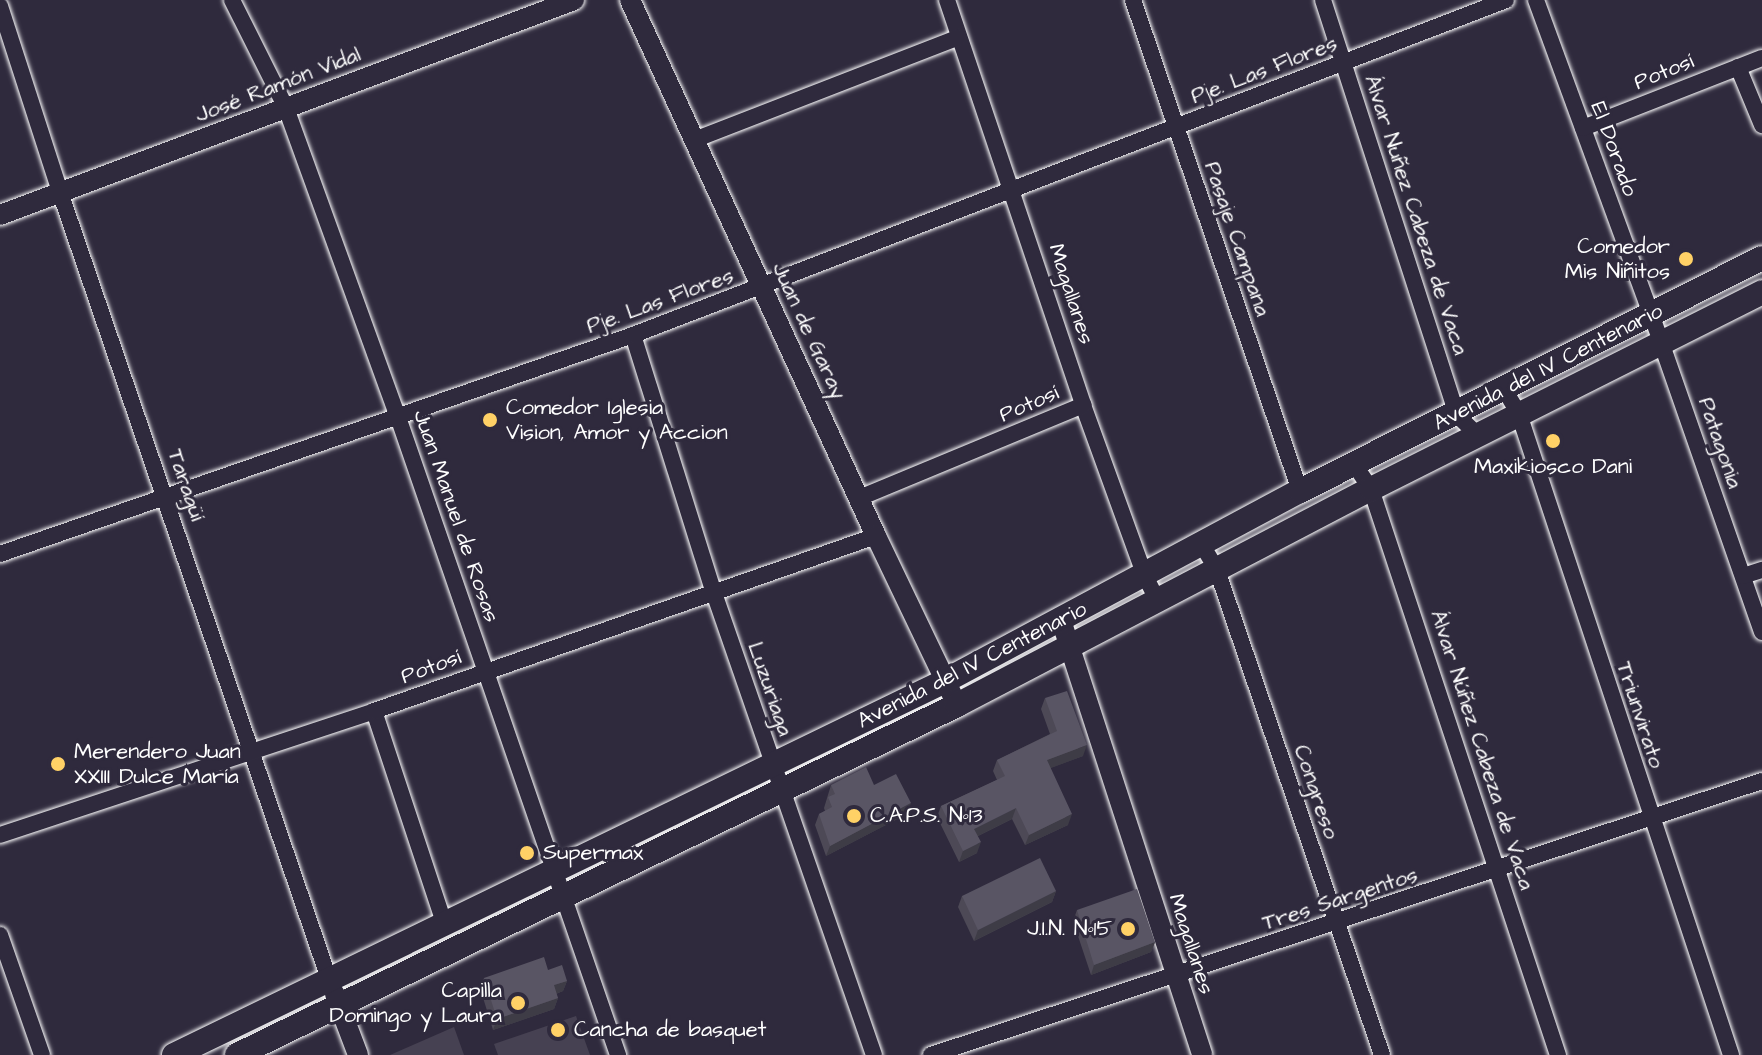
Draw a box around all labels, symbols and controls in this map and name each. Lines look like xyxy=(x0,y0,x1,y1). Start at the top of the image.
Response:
street label: Pje. Las Flores xyxy=(1187,30,1341,110)
street label: José Ramón Vidal xyxy=(192,41,364,129)
street label: Potosí xyxy=(1630,48,1698,96)
street label: Álvar Nuñez Cabeza de Vaca xyxy=(1358,72,1474,358)
street label: El Dorado xyxy=(1585,98,1643,200)
street label: Pasaje Campana xyxy=(1198,158,1276,320)
place label: Comedor Mis Niñitos xyxy=(1565,233,1670,284)
street label: Magallanes xyxy=(1042,240,1100,348)
marker: Comedor Mis Niñitos xyxy=(1677,250,1695,268)
street label: Juan de Garay xyxy=(766,259,852,403)
street label: Pje. Las Flores xyxy=(583,262,737,340)
street label: Avenida del IV Centenario xyxy=(1429,298,1667,436)
street label: Potosí xyxy=(995,380,1063,428)
place label: Comedor Iglesia Vision, Amor y Accion xyxy=(506,394,728,446)
street label: Patagonia xyxy=(1692,394,1748,492)
street label: Juan Manuel de Rosas xyxy=(407,406,505,626)
marker: Comedor Iglesia Vision, Amor y Accion xyxy=(481,411,499,429)
marker: Maxikiosco Dani xyxy=(1544,432,1562,450)
street label: Taragüí xyxy=(161,446,211,524)
place label: Maxikiosco Dani xyxy=(1474,454,1632,480)
street label: Avenida del IV Centenario xyxy=(853,596,1091,734)
street label: Álvar Núñez Cabeza de Vaca xyxy=(1424,607,1540,893)
street label: Luzuriaga xyxy=(742,639,798,739)
street label: Potosí xyxy=(397,644,465,690)
street label: Triunvirato xyxy=(1610,658,1670,772)
place label: Merendero Juan XXIII Dulce María xyxy=(74,738,241,790)
street label: Congreso xyxy=(1288,741,1344,843)
marker: Merendero Juan XXIII Dulce María xyxy=(49,755,67,773)
place label: C.A.P.S. Nº13 xyxy=(870,803,983,829)
marker: C.A.P.S. Nº13 xyxy=(845,807,863,825)
place label: Supermax xyxy=(543,840,643,866)
marker: Supermax xyxy=(518,844,536,862)
street label: Tres Sargentos xyxy=(1259,861,1421,937)
street label: Magallanes xyxy=(1162,890,1220,998)
place label: J.I.N. Nº15 xyxy=(1027,916,1112,942)
marker: J.I.N. Nº15 xyxy=(1119,920,1137,938)
place label: Capilla Domingo y Laura xyxy=(330,977,502,1028)
marker: Capilla Domingo y Laura xyxy=(509,994,527,1012)
place label: Cancha de basquet xyxy=(574,1017,766,1043)
marker: Cancha de basquet xyxy=(549,1021,567,1039)

